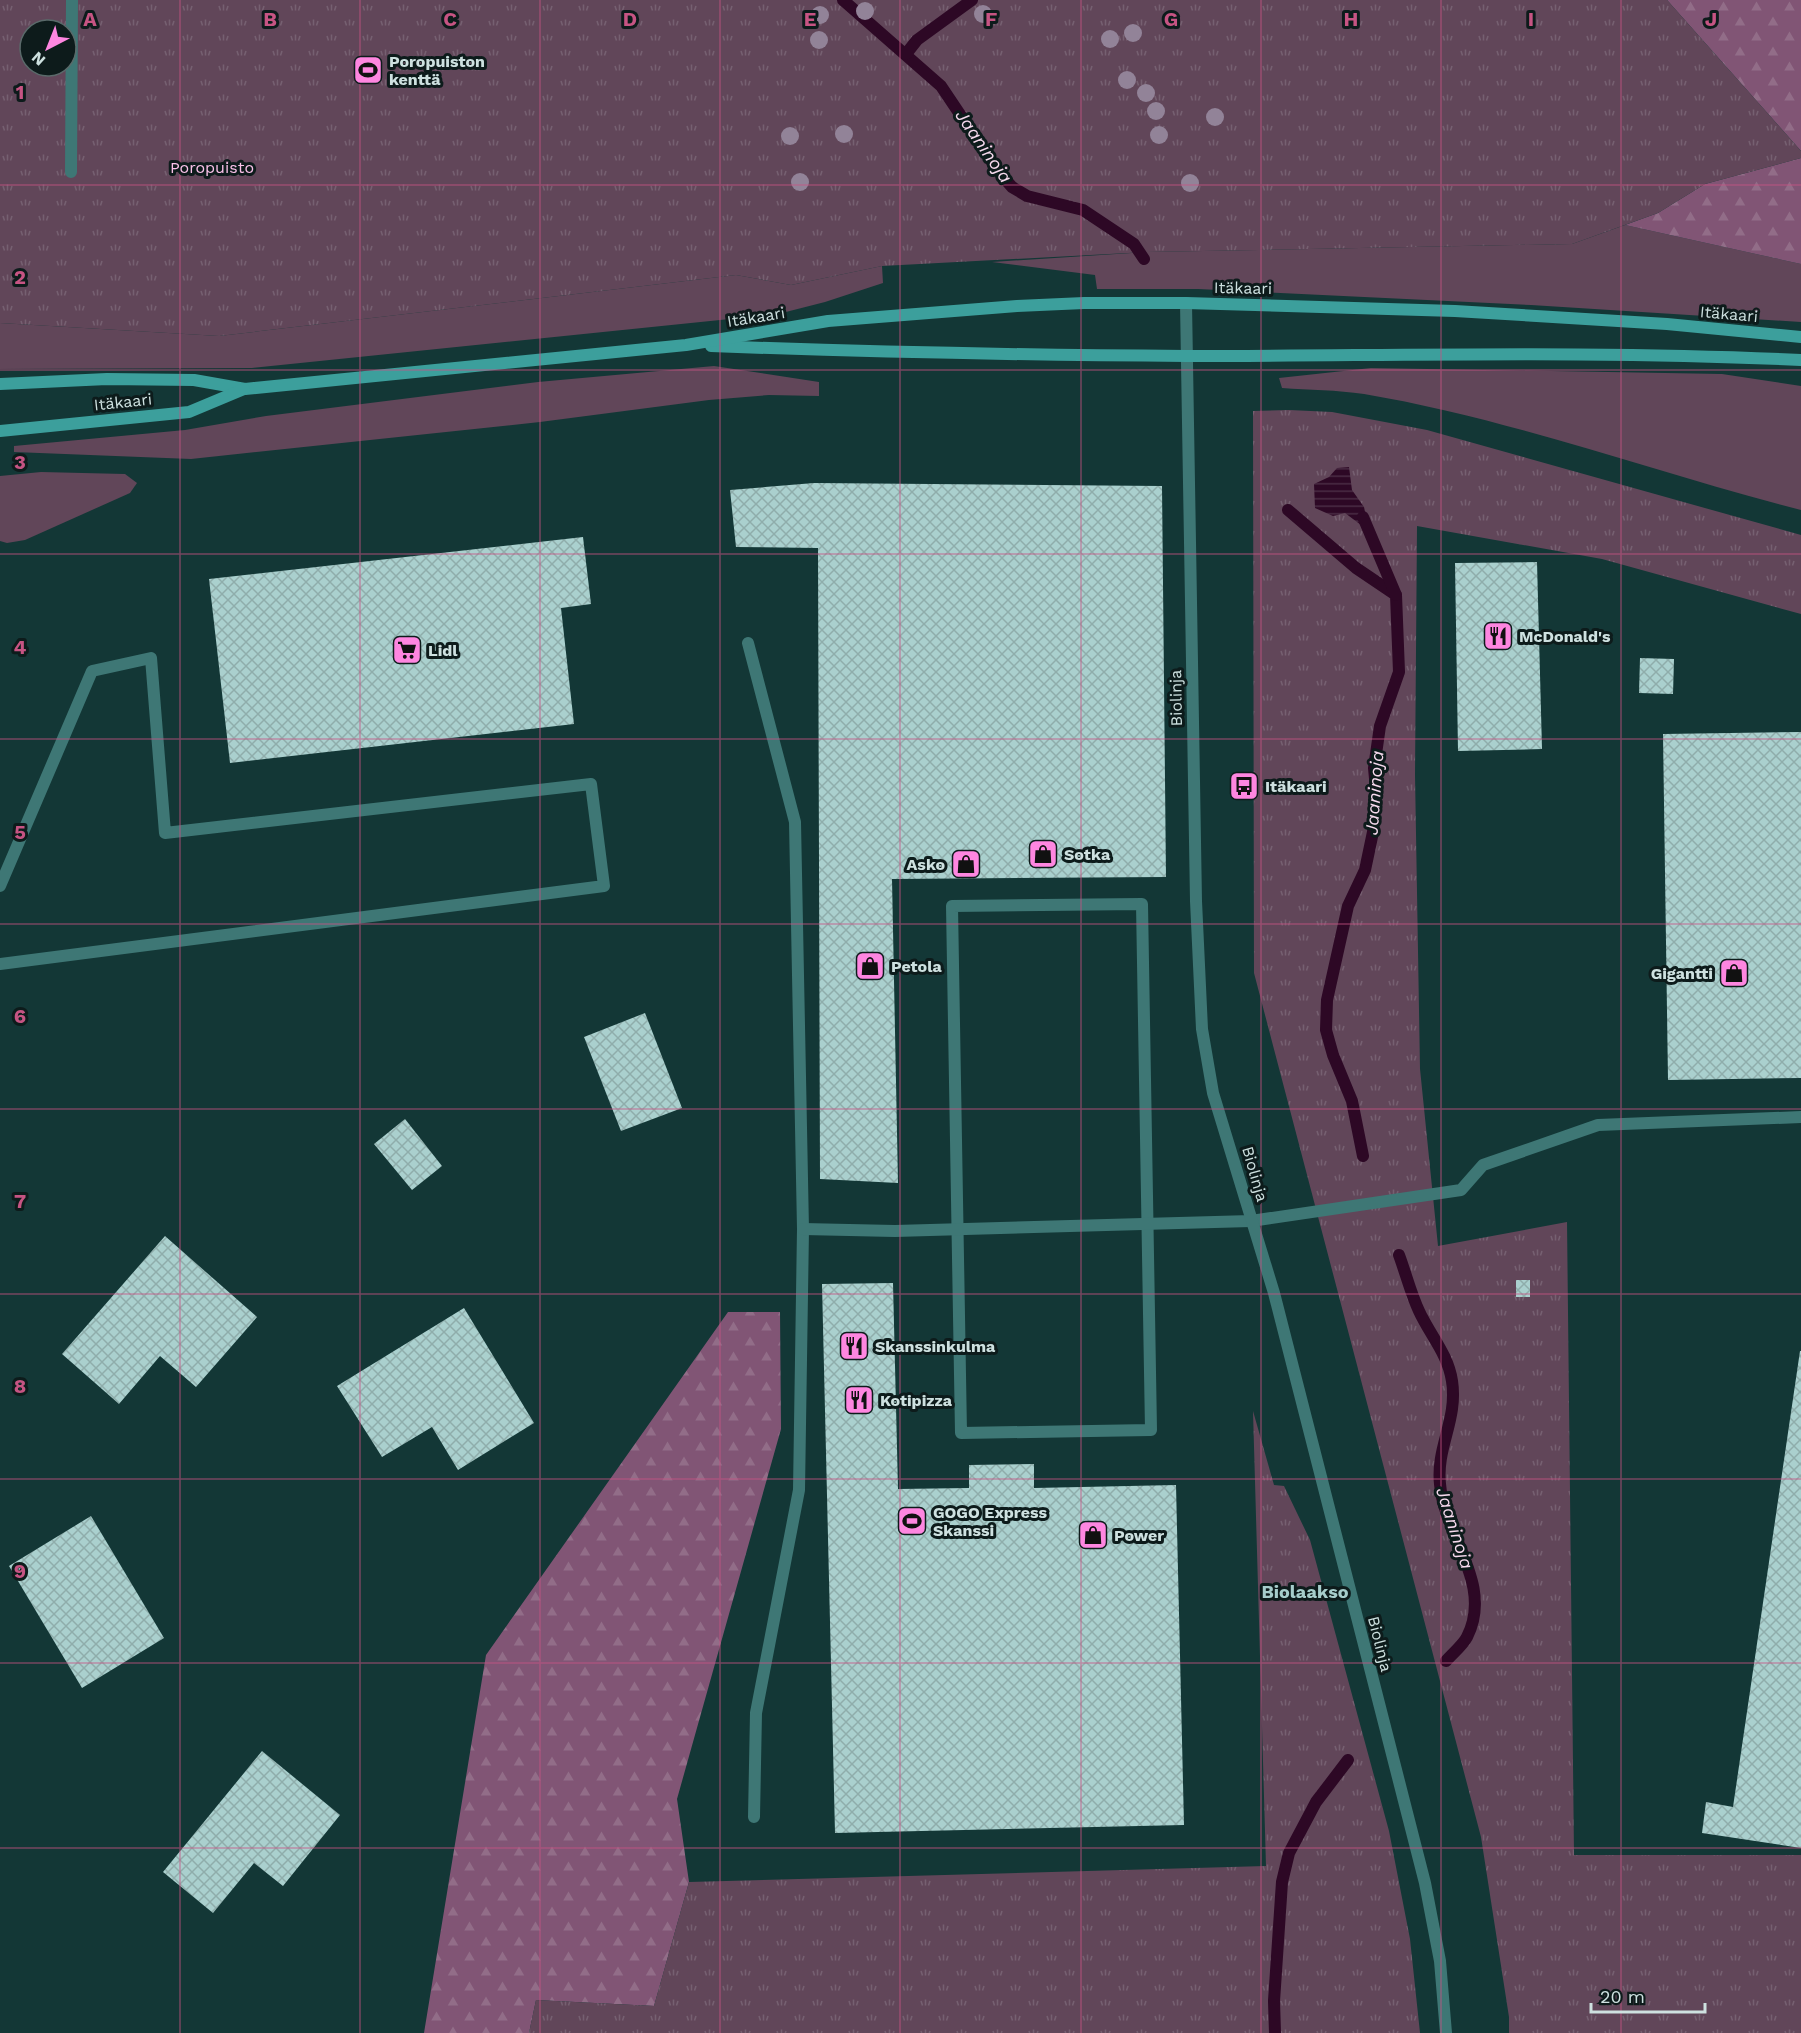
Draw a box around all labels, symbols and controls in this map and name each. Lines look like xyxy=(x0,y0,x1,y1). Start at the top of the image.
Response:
text: A xyxy=(83,7,97,31)
text: B xyxy=(263,7,277,31)
text: C xyxy=(443,7,457,31)
text: D xyxy=(623,7,637,31)
text: E xyxy=(804,7,816,31)
text: F xyxy=(985,7,997,31)
text: G xyxy=(1164,7,1178,31)
text: H xyxy=(1344,7,1358,31)
text: I xyxy=(1528,7,1534,31)
text: J xyxy=(1705,7,1717,31)
north arrow xyxy=(18,18,78,78)
text: N xyxy=(28,48,49,70)
place label: Poropuiston kenttä xyxy=(389,52,485,89)
sports icon: Poropuiston kenttä xyxy=(352,54,384,86)
text: 1 xyxy=(16,80,24,104)
water label: Jaaninoja xyxy=(951,105,1017,187)
park label: Poropuisto xyxy=(170,158,254,177)
text: 2 xyxy=(14,265,26,289)
street label: Itäkaari xyxy=(1214,278,1272,298)
street label: Itäkaari xyxy=(1699,302,1759,326)
street label: Itäkaari xyxy=(726,303,786,331)
street label: Itäkaari xyxy=(93,390,153,414)
text: 3 xyxy=(14,450,26,474)
restaurant icon: McDonald's xyxy=(1482,620,1514,652)
place label: McDonald's xyxy=(1519,627,1611,646)
supermarket icon: Lidl xyxy=(391,634,423,666)
text: 4 xyxy=(14,635,27,659)
place label: Lidl xyxy=(428,641,458,660)
street label: Biolinja xyxy=(1166,669,1186,727)
water label: Jaaninoja xyxy=(1361,750,1387,836)
bus stop icon: Itäkaari xyxy=(1228,770,1260,802)
place label: Itäkaari xyxy=(1265,777,1327,796)
text: 5 xyxy=(14,820,26,844)
shop icon: Sotka xyxy=(1027,838,1059,870)
place label: Sotka xyxy=(1064,845,1111,864)
shop icon: Asko xyxy=(950,848,982,880)
place label: Asko xyxy=(907,855,945,874)
shop icon: Petola xyxy=(854,950,886,982)
place label: Petola xyxy=(891,957,943,976)
shop icon: Gigantti xyxy=(1718,957,1750,989)
place label: Gigantti xyxy=(1651,964,1713,983)
text: 6 xyxy=(14,1004,26,1028)
street label: Biolinja xyxy=(1238,1144,1272,1204)
text: 7 xyxy=(14,1189,26,1213)
restaurant icon: Skanssinkulma xyxy=(838,1330,870,1362)
place label: Skanssinkulma xyxy=(875,1337,996,1356)
text: 8 xyxy=(14,1374,26,1398)
restaurant icon: Kotipizza xyxy=(843,1384,875,1416)
place label: Kotipizza xyxy=(880,1391,953,1410)
water label: Jaaninoja xyxy=(1432,1485,1478,1571)
place label: GOGO Express Skanssi xyxy=(933,1503,1047,1540)
sports icon: GOGO Express Skanssi xyxy=(896,1505,928,1537)
shop icon: Power xyxy=(1077,1519,1109,1551)
place label: Power xyxy=(1114,1526,1164,1545)
text: 9 xyxy=(14,1559,26,1583)
district label: Biolaakso xyxy=(1262,1581,1349,1602)
street label: Biolinja xyxy=(1364,1614,1396,1674)
scale bar xyxy=(1591,1976,1705,2014)
text: 20 m xyxy=(1600,1986,1645,2007)

